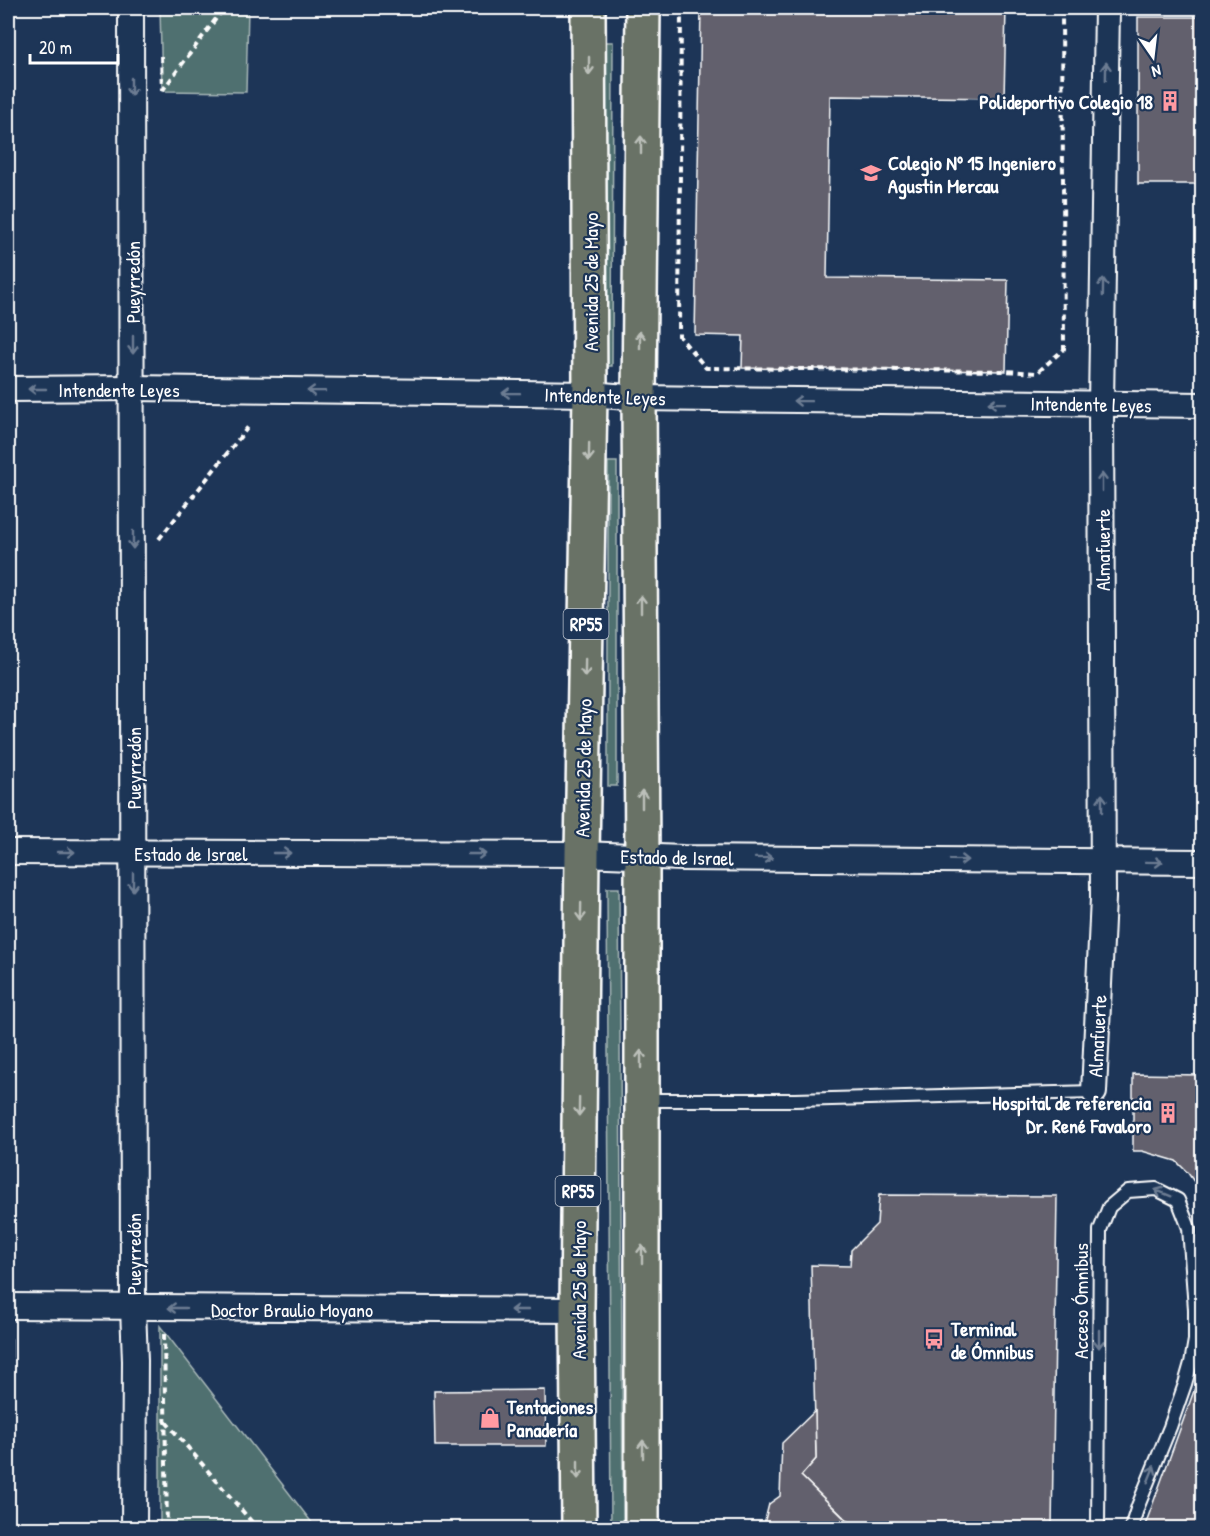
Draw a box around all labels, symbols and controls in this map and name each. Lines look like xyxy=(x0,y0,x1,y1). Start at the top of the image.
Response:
scale bar xyxy=(30,27,118,65)
north arrow xyxy=(1123,27,1183,87)
text: 20 m xyxy=(39,35,72,60)
one-way arrow xyxy=(583,55,594,75)
text: N xyxy=(1149,60,1163,83)
one-way arrow xyxy=(1100,62,1112,82)
one-way arrow xyxy=(125,76,137,96)
place label: Polideportivo Colegio 18 xyxy=(979,88,1153,116)
building icon: Polideportivo Colegio 18 xyxy=(1158,89,1182,113)
one-way arrow xyxy=(636,135,647,155)
place label: Colegio Nº 15 Ingeniero Agustin Mercau xyxy=(888,149,1056,200)
school or university icon: Colegio Nº 15 Ingeniero Agustin Mercau xyxy=(859,161,883,185)
street label: Avenida 25 de Mayo xyxy=(577,213,604,351)
street label: Pueyrredón xyxy=(119,241,146,323)
one-way arrow xyxy=(1097,278,1109,298)
one-way arrow xyxy=(634,330,646,350)
one-way arrow xyxy=(127,334,138,354)
street label: Intendente Leyes xyxy=(58,376,180,403)
street label: Intendente Leyes xyxy=(544,380,666,412)
one-way arrow xyxy=(27,383,47,395)
one-way arrow xyxy=(306,385,326,396)
one-way arrow xyxy=(501,387,521,399)
street label: Intendente Leyes xyxy=(1030,389,1152,419)
one-way arrow xyxy=(793,395,813,407)
one-way arrow xyxy=(988,397,1008,409)
one-way arrow xyxy=(583,442,595,462)
one-way arrow xyxy=(1096,473,1108,493)
street label: Almafuerte xyxy=(1089,509,1116,591)
one-way arrow xyxy=(127,529,139,549)
one-way arrow xyxy=(635,594,647,614)
road number: RP55 xyxy=(564,609,608,639)
one-way arrow xyxy=(579,658,591,678)
street label: Avenida 25 de Mayo xyxy=(568,699,598,837)
street label: Pueyrredón xyxy=(120,727,147,809)
one-way arrow xyxy=(636,789,648,809)
one-way arrow xyxy=(1096,794,1108,814)
street label: Estado de Israel xyxy=(134,840,248,867)
street label: Estado de Israel xyxy=(620,843,735,871)
one-way arrow xyxy=(55,846,75,858)
one-way arrow xyxy=(271,847,291,859)
one-way arrow xyxy=(466,848,486,860)
one-way arrow xyxy=(753,853,773,864)
one-way arrow xyxy=(948,854,968,866)
one-way arrow xyxy=(1143,856,1163,868)
one-way arrow xyxy=(127,871,139,891)
one-way arrow xyxy=(575,902,587,922)
street label: Almafuerte xyxy=(1081,994,1113,1078)
one-way arrow xyxy=(635,1050,647,1070)
place label: Hospital de referencia Dr. René Favaloro xyxy=(992,1089,1151,1139)
one-way arrow xyxy=(573,1097,585,1117)
building icon: Hospital de referencia Dr. René Favaloro xyxy=(1156,1101,1180,1125)
road number: RP55 xyxy=(556,1176,600,1206)
one-way arrow xyxy=(1155,1187,1173,1198)
street label: Pueyrredón xyxy=(120,1213,147,1295)
street label: Avenida 25 de Mayo xyxy=(565,1221,592,1359)
street label: Acceso Ómnibus xyxy=(1067,1243,1094,1359)
one-way arrow xyxy=(636,1245,648,1265)
street label: Doctor Braulio Moyano xyxy=(211,1296,373,1323)
one-way arrow xyxy=(167,1302,187,1314)
one-way arrow xyxy=(509,1304,529,1316)
place label: Terminal de Ómnibus xyxy=(950,1315,1034,1365)
bus stop icon: Terminal de Ómnibus xyxy=(922,1327,946,1351)
one-way arrow xyxy=(1093,1329,1105,1349)
place label: Tentaciones Panadería xyxy=(506,1393,593,1443)
shop icon: Tentaciones Panadería xyxy=(478,1406,502,1430)
one-way arrow xyxy=(637,1440,649,1460)
one-way arrow xyxy=(572,1460,584,1480)
one-way arrow xyxy=(1146,1465,1157,1483)

